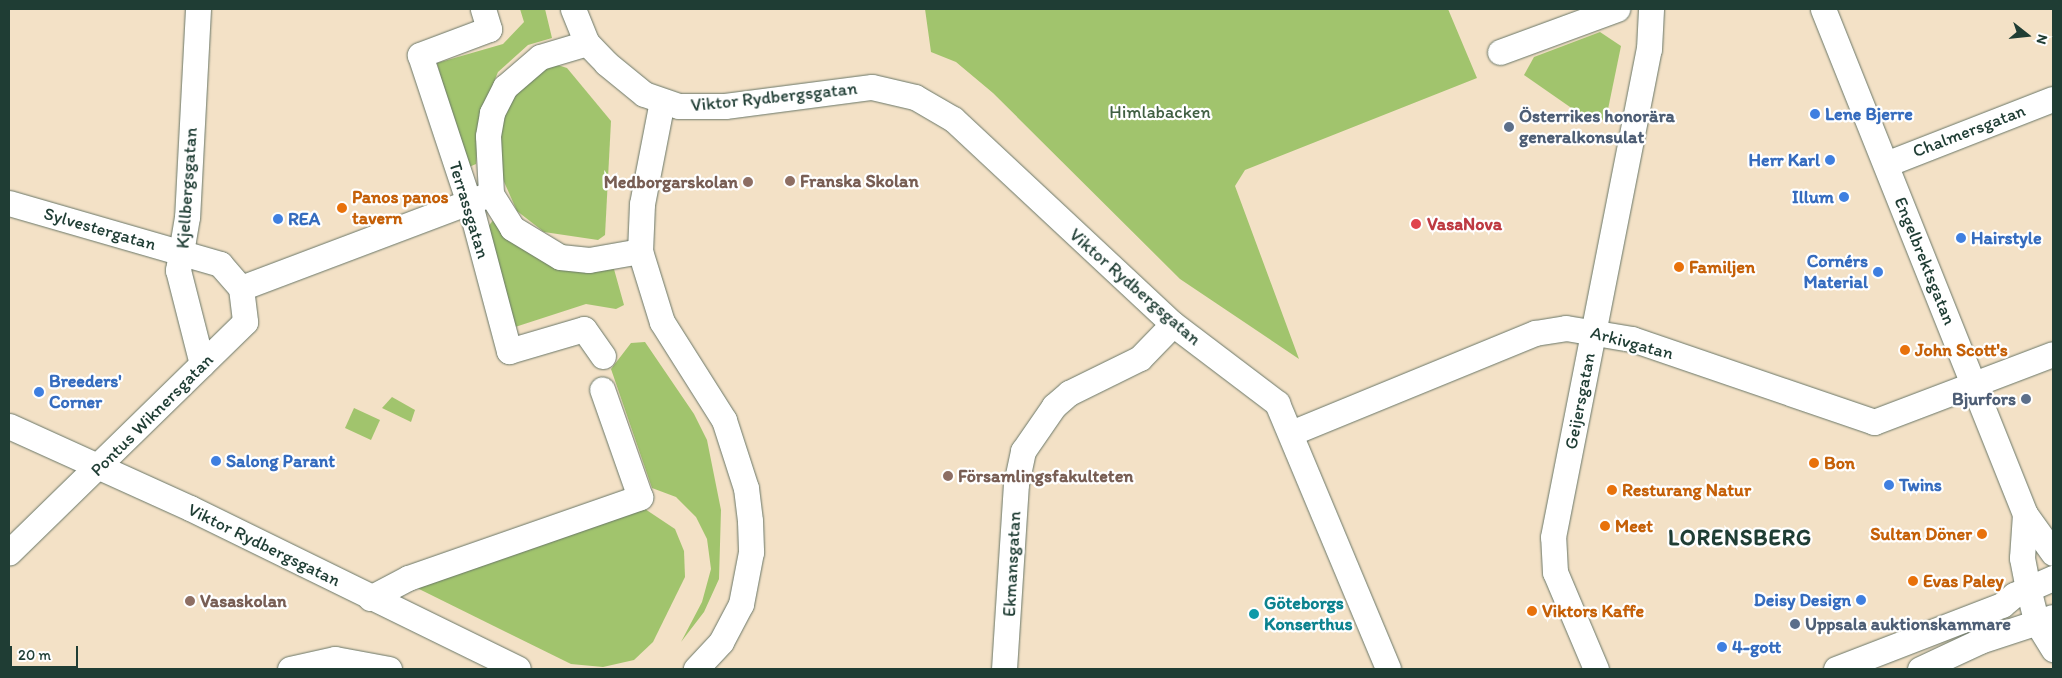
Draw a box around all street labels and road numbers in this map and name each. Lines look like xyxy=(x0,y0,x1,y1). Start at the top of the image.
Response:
street label: Viktor Rydbergsgatan xyxy=(690,78,858,116)
street label: Chalmersgatan xyxy=(1910,100,2028,162)
street label: Kjellbergsgatan xyxy=(172,127,202,249)
street label: Terrassgatan xyxy=(444,159,494,261)
street label: Engelbrektsgatan xyxy=(1890,194,1960,328)
street label: Sylvestergatan xyxy=(41,203,159,255)
street label: Viktor Rydbergsgatan xyxy=(1065,224,1205,350)
street label: Arkivgatan xyxy=(1588,322,1676,364)
street label: Pontus Wiknersgatan xyxy=(86,349,218,481)
street label: Geijersgatan xyxy=(1560,351,1600,451)
street label: Viktor Rydbergsgatan xyxy=(184,499,344,591)
street label: Ekmansgatan xyxy=(998,511,1026,617)

